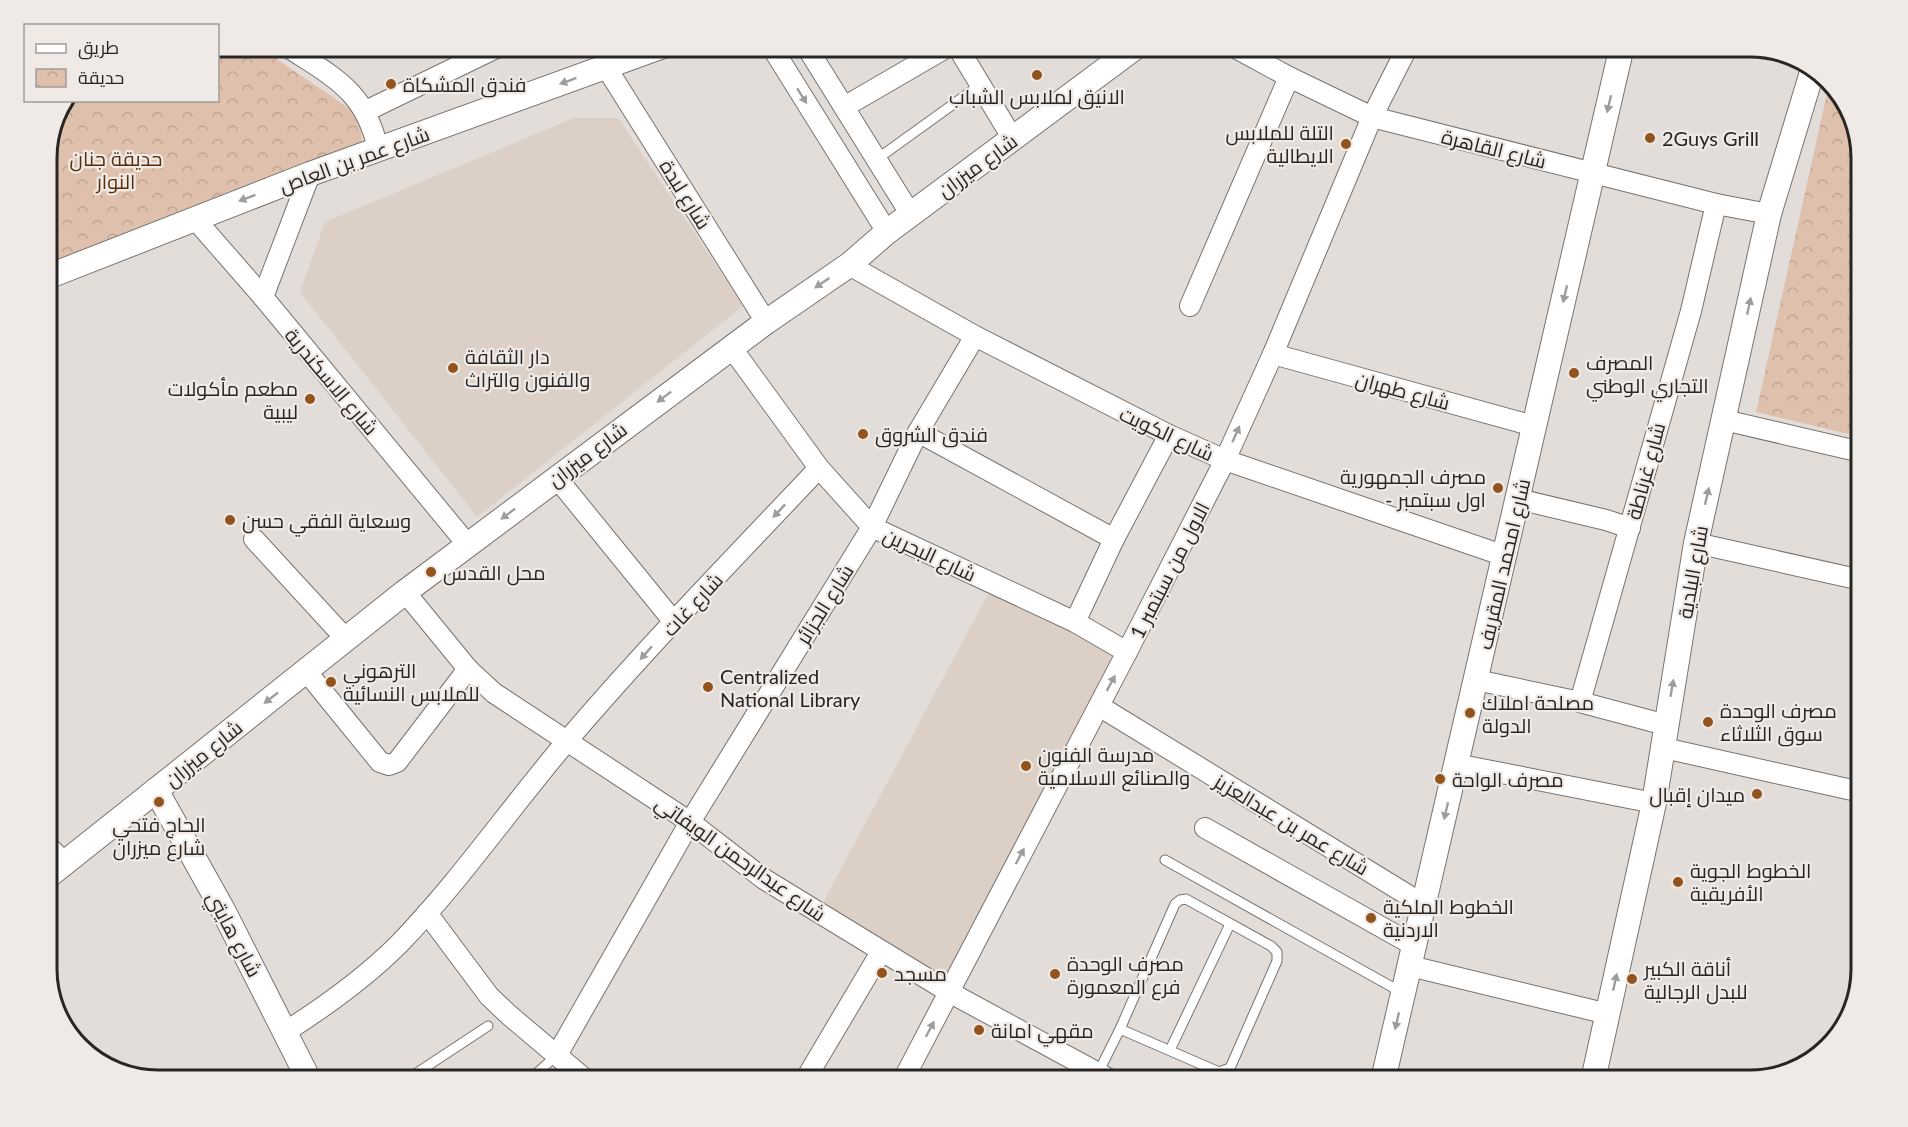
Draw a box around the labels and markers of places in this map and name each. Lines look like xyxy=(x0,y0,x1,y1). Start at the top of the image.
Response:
marker: الانيق لملابس الشباب xyxy=(1030,68,1044,82)
place label: فندق المشكاة xyxy=(403,72,526,98)
marker: فندق المشكاة xyxy=(384,77,398,91)
place label: الانيق لملابس الشباب xyxy=(949,84,1125,110)
place label: التلة للملابس الايطالية xyxy=(1226,120,1334,167)
place label: 2Guys Grill xyxy=(1662,126,1759,150)
marker: 2Guys Grill xyxy=(1643,131,1657,145)
marker: التلة للملابس الايطالية xyxy=(1339,137,1353,151)
place label: دار الثقافة والفنون والتراث xyxy=(465,344,590,393)
place label: المصرف التجاري الوطني xyxy=(1586,350,1709,402)
marker: دار الثقافة والفنون والتراث xyxy=(446,361,460,375)
marker: المصرف التجاري الوطني xyxy=(1567,366,1581,380)
place label: مطعم مأكولات ليبية xyxy=(168,376,298,423)
marker: مطعم مأكولات ليبية xyxy=(303,392,317,406)
place label: فندق الشروق xyxy=(875,422,988,448)
marker: فندق الشروق xyxy=(856,427,870,441)
place label: مصرف الجمهورية - اول سبتمبر xyxy=(1340,464,1486,513)
marker: مصرف الجمهورية - اول سبتمبر xyxy=(1491,481,1505,495)
place label: وسعاية الفقي حسن xyxy=(242,508,411,537)
marker: وسعاية الفقي حسن xyxy=(223,513,237,527)
place label: محل القدس xyxy=(443,560,546,586)
marker: محل القدس xyxy=(424,565,438,579)
place label: الترهوني للملابس النسائية xyxy=(343,658,480,707)
place label: Centralized National Library xyxy=(720,664,861,711)
marker: الترهوني للملابس النسائية xyxy=(324,675,338,689)
marker: Centralized National Library xyxy=(701,680,715,694)
place label: مصلحة املاك الدولة xyxy=(1482,690,1594,738)
place label: مصرف الوحدة سوق الثلاثاء xyxy=(1720,698,1837,747)
marker: مصلحة املاك الدولة xyxy=(1463,706,1477,720)
marker: مصرف الوحدة سوق الثلاثاء xyxy=(1701,715,1715,729)
place label: مدرسة الفنون والصنائع الاسلامية xyxy=(1038,742,1190,792)
marker: مدرسة الفنون والصنائع الاسلامية xyxy=(1019,759,1033,773)
place label: مصرف الواحة xyxy=(1452,767,1563,792)
marker: مصرف الواحة xyxy=(1433,772,1447,786)
place label: ميدان إقبال xyxy=(1649,782,1745,808)
marker: ميدان إقبال xyxy=(1750,787,1764,801)
marker: الحاج فتحي شارع ميزران xyxy=(152,795,166,809)
place label: الحاج فتحي شارع ميزران xyxy=(112,812,206,862)
place label: الخطوط الجوية الأفريقية xyxy=(1690,858,1811,906)
marker: الخطوط الجوية الأفريقية xyxy=(1671,875,1685,889)
place label: الخطوط الملكية الاردنية xyxy=(1383,894,1514,942)
marker: الخطوط الملكية الاردنية xyxy=(1364,911,1378,925)
place label: مصرف الوحدة فرع المعمورة xyxy=(1067,951,1184,1001)
place label: أناقة الكبير للبدل الرجالية xyxy=(1643,956,1747,1005)
place label: مسجد xyxy=(894,961,947,985)
marker: مسجد xyxy=(875,966,889,980)
marker: مصرف الوحدة فرع المعمورة xyxy=(1048,967,1062,981)
marker: أناقة الكبير للبدل الرجالية xyxy=(1625,972,1639,986)
place label: مقهي امانة xyxy=(991,1018,1094,1047)
marker: مقهي امانة xyxy=(972,1023,986,1037)

